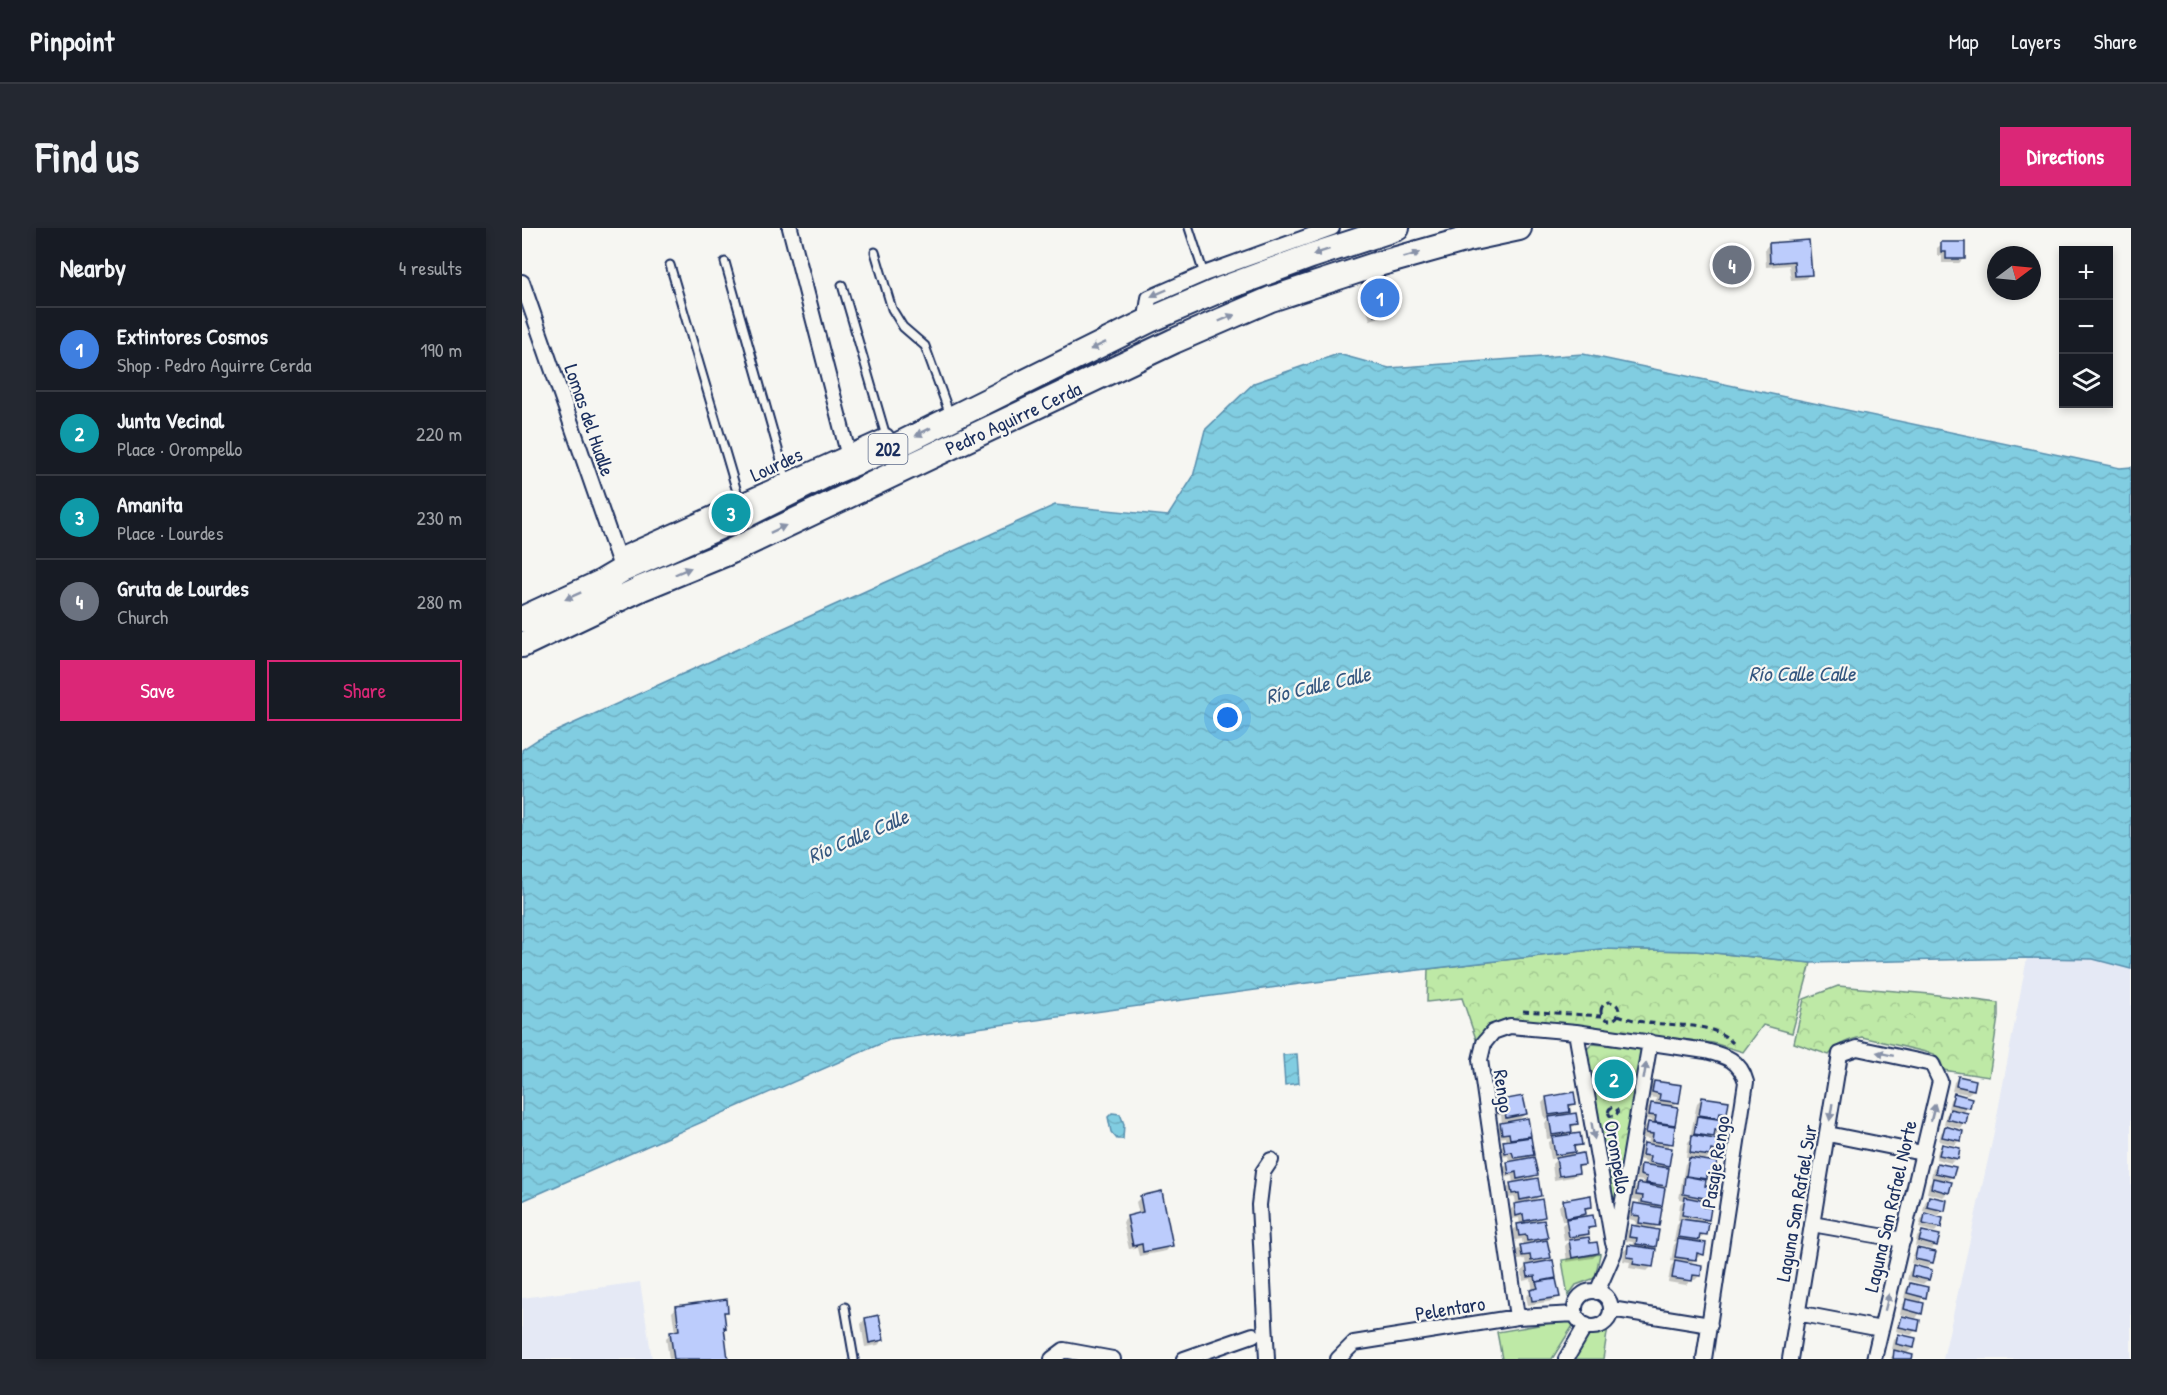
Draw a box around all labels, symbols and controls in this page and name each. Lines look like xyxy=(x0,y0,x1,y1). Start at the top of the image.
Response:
text: Pinpoint xyxy=(30,22,114,60)
text: Map xyxy=(1949,27,1978,56)
text: Layers xyxy=(2011,27,2061,56)
text: Share xyxy=(2094,27,2137,56)
button: Directions xyxy=(2000,127,2131,186)
text: Find us xyxy=(36,128,139,185)
pin: 4 xyxy=(1712,243,1752,288)
north arrow xyxy=(1987,246,2041,300)
map controls xyxy=(2059,246,2113,408)
button: + xyxy=(2059,246,2113,300)
one-way arrow xyxy=(1312,248,1330,257)
text: Nearby xyxy=(60,250,126,285)
one-way arrow xyxy=(1403,250,1421,259)
text: 4 results xyxy=(399,254,462,281)
pin: 1 xyxy=(1360,276,1400,320)
one-way arrow xyxy=(1150,288,1168,298)
button: − xyxy=(2059,300,2113,354)
one-way arrow xyxy=(1219,313,1237,323)
text: Extintores Cosmos xyxy=(117,321,268,351)
text: 1 xyxy=(76,336,83,363)
text: 190 m xyxy=(420,336,462,363)
one-way arrow xyxy=(1089,341,1106,350)
text: Shop · Pedro Aguirre Cerda xyxy=(117,351,312,378)
button: layers xyxy=(2059,354,2113,408)
street label: Lomas del Hualle xyxy=(558,360,622,480)
street label: Pedro Aguirre Cerda xyxy=(941,375,1086,461)
text: Junta Vecinal xyxy=(117,405,224,435)
text: 2 xyxy=(75,420,84,447)
text: 220 m xyxy=(416,420,462,447)
one-way arrow xyxy=(914,427,931,436)
road number: 202 xyxy=(868,434,908,464)
text: Place · Orompello xyxy=(117,435,242,462)
street label: Lourdes xyxy=(746,440,807,488)
text: Amanita xyxy=(117,489,182,519)
pin: 3 xyxy=(712,490,750,536)
text: 3 xyxy=(75,504,84,531)
text: 230 m xyxy=(417,504,462,531)
text: Place · Lourdes xyxy=(117,519,223,546)
one-way arrow xyxy=(769,524,786,533)
one-way arrow xyxy=(675,566,693,576)
text: Gruta de Lourdes xyxy=(117,573,249,603)
text: 4 xyxy=(76,588,83,615)
text: 280 m xyxy=(417,588,462,615)
one-way arrow xyxy=(563,591,581,601)
text: Church xyxy=(117,603,168,630)
water label: Río Calle Calle xyxy=(1263,659,1375,711)
water label: Río Calle Calle xyxy=(1749,659,1857,688)
button: Save xyxy=(60,660,255,721)
button: Share xyxy=(267,660,462,721)
your location xyxy=(1213,703,1242,732)
water label: Río Calle Calle xyxy=(803,801,914,870)
one-way arrow xyxy=(1876,1048,1895,1058)
pin: 2 xyxy=(1594,1056,1634,1102)
one-way arrow xyxy=(1641,1061,1650,1080)
street label: Rengo xyxy=(1488,1068,1520,1114)
one-way arrow xyxy=(1826,1103,1835,1122)
one-way arrow xyxy=(1928,1103,1938,1122)
street label: Pasaje Rengo xyxy=(1694,1114,1736,1210)
street label: Laguna San Rafael Norte xyxy=(1857,1117,1923,1294)
street label: Orompello xyxy=(1598,1118,1638,1196)
one-way arrow xyxy=(1589,1122,1598,1141)
street label: Laguna San Rafael Sur xyxy=(1769,1122,1823,1284)
street label: Pelentaro xyxy=(1413,1289,1487,1327)
one-way arrow xyxy=(1883,1293,1893,1311)

